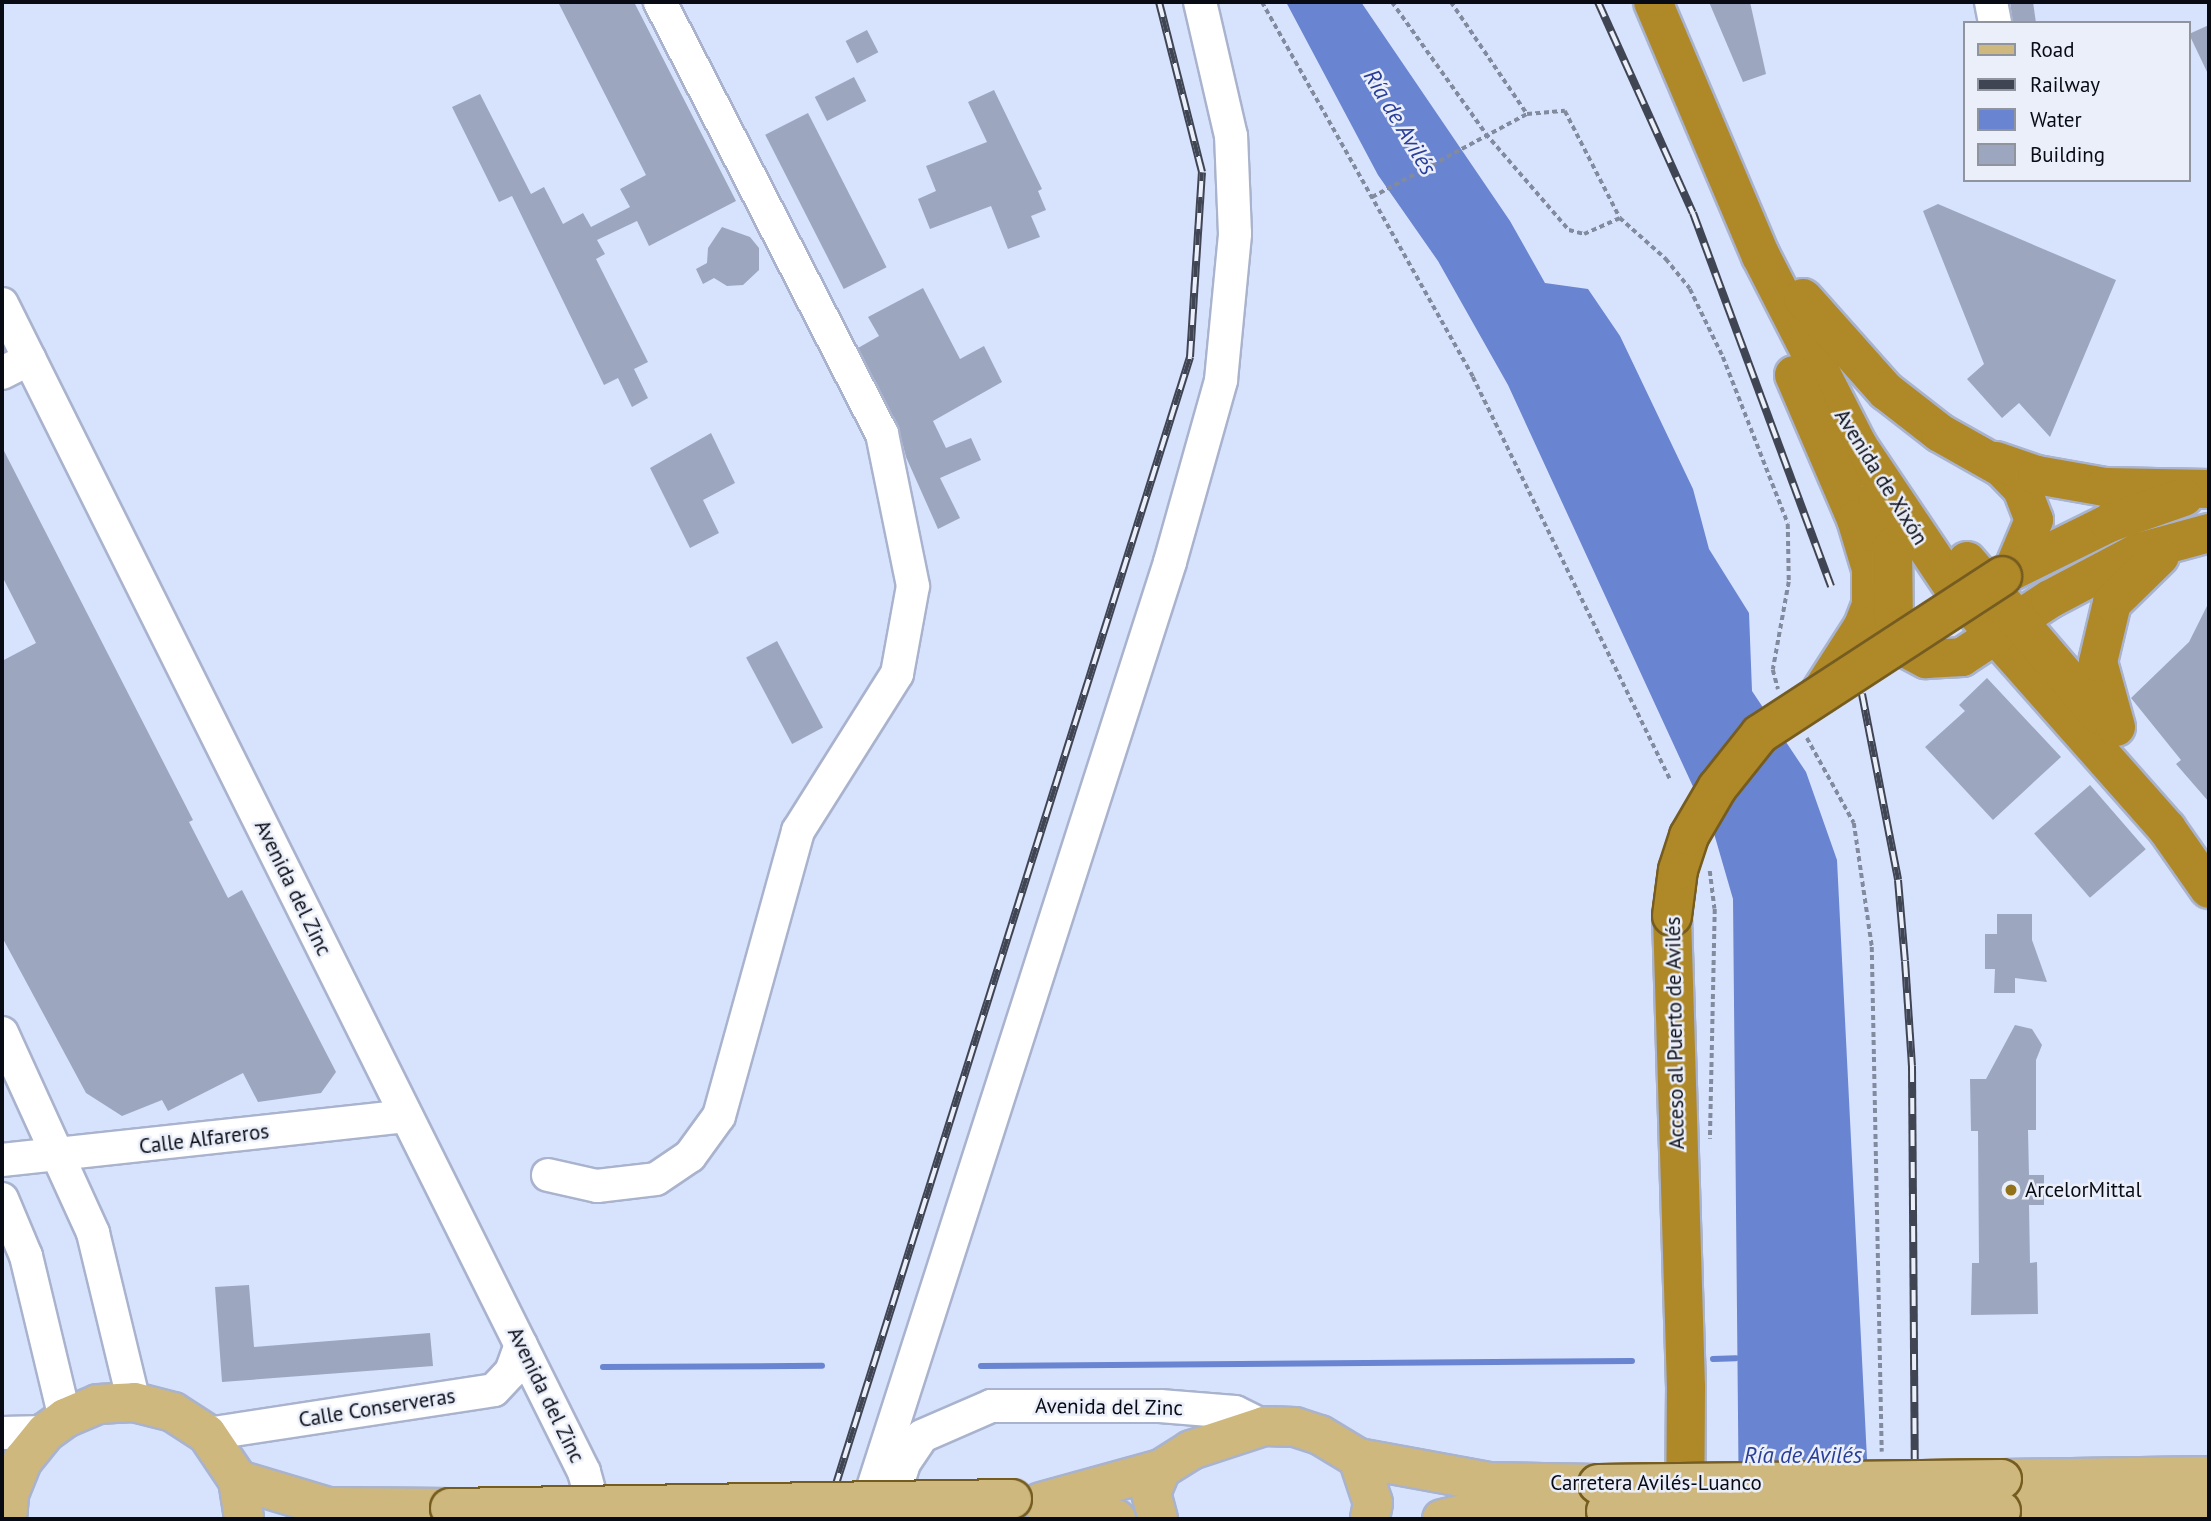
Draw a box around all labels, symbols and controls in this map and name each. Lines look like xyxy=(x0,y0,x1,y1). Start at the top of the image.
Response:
legend xyxy=(1962,21,2190,182)
text: Road xyxy=(2030,36,2074,63)
water label: Ría de Avilés xyxy=(1358,64,1442,180)
text: Railway xyxy=(2030,71,2100,98)
text: Water xyxy=(2030,106,2082,133)
text: Building xyxy=(2030,141,2105,168)
street label: Avenida de Xixón xyxy=(1829,404,1933,550)
street label: Avenida del Zinc xyxy=(249,816,337,960)
street label: Acceso al Puerto de Avilés xyxy=(1660,916,1690,1150)
street label: Calle Alfareros xyxy=(137,1119,271,1159)
place label: ArcelorMittal xyxy=(2025,1177,2142,1203)
marker: ArcelorMittal xyxy=(2003,1182,2019,1198)
street label: Avenida del Zinc xyxy=(502,1323,590,1467)
street label: Calle Conserveras xyxy=(297,1383,457,1433)
street label: Avenida del Zinc xyxy=(1035,1393,1183,1421)
water label: Ría de Avilés xyxy=(1744,1441,1862,1469)
street label: Carretera Avilés-Luanco xyxy=(1550,1470,1762,1496)

